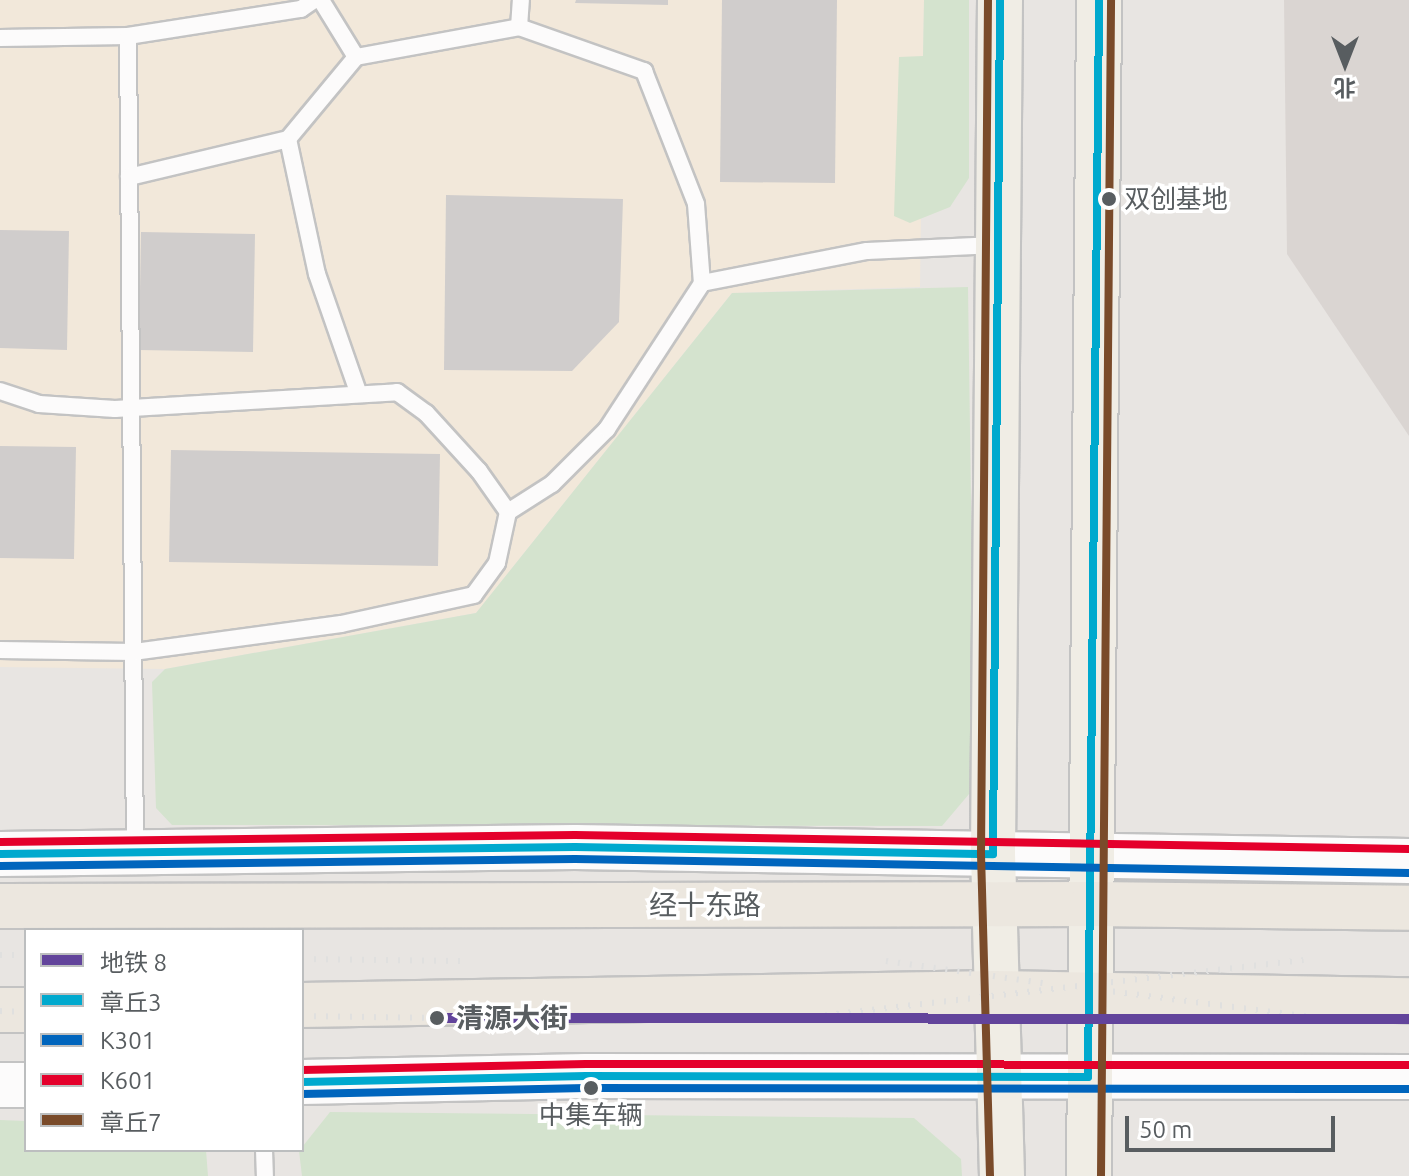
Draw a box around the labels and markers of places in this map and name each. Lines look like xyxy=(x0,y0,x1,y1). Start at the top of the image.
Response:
place label: 双创基地 xyxy=(1124,183,1228,215)
marker: 双创基地 xyxy=(1101,191,1117,207)
place label: 清源大街 xyxy=(456,1001,568,1035)
marker: 清源大街 xyxy=(425,1006,449,1030)
marker: 中集车辆 xyxy=(583,1080,599,1096)
place label: 中集车辆 xyxy=(539,1099,643,1131)

